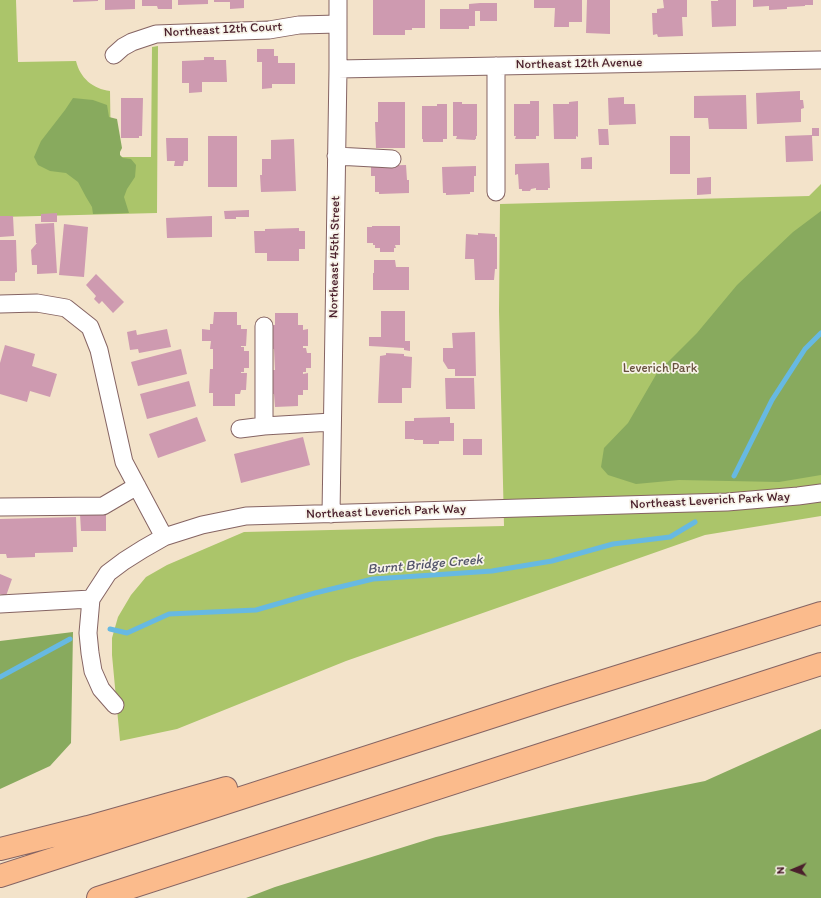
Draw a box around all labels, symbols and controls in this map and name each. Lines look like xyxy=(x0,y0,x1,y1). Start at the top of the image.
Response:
street label: Northeast 12th Court xyxy=(164,19,282,41)
street label: Northeast 12th Avenue xyxy=(515,55,643,73)
street label: Northeast 45th Street xyxy=(326,196,344,318)
park label: Leverich Park xyxy=(623,361,697,377)
street label: Northeast Leverich Park Way xyxy=(630,489,790,513)
street label: Northeast Leverich Park Way xyxy=(306,501,466,523)
water label: Burnt Bridge Creek xyxy=(367,552,483,578)
north arrow xyxy=(773,850,813,890)
text: N xyxy=(774,866,787,874)

